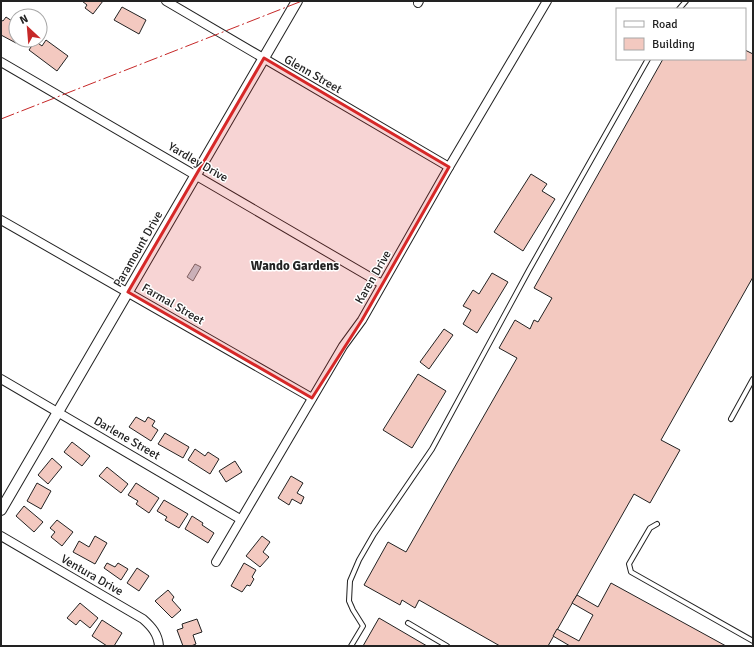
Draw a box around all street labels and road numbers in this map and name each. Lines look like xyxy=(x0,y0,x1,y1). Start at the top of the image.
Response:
street label: Glenn Street xyxy=(281,52,344,97)
street label: Yardley Drive xyxy=(165,139,230,186)
street label: Paramount Drive xyxy=(111,208,166,290)
street label: Karen Drive xyxy=(352,248,395,307)
street label: Farmal Street xyxy=(139,281,207,328)
street label: Darlene Street xyxy=(91,413,163,463)
street label: Ventura Drive xyxy=(58,552,126,599)

